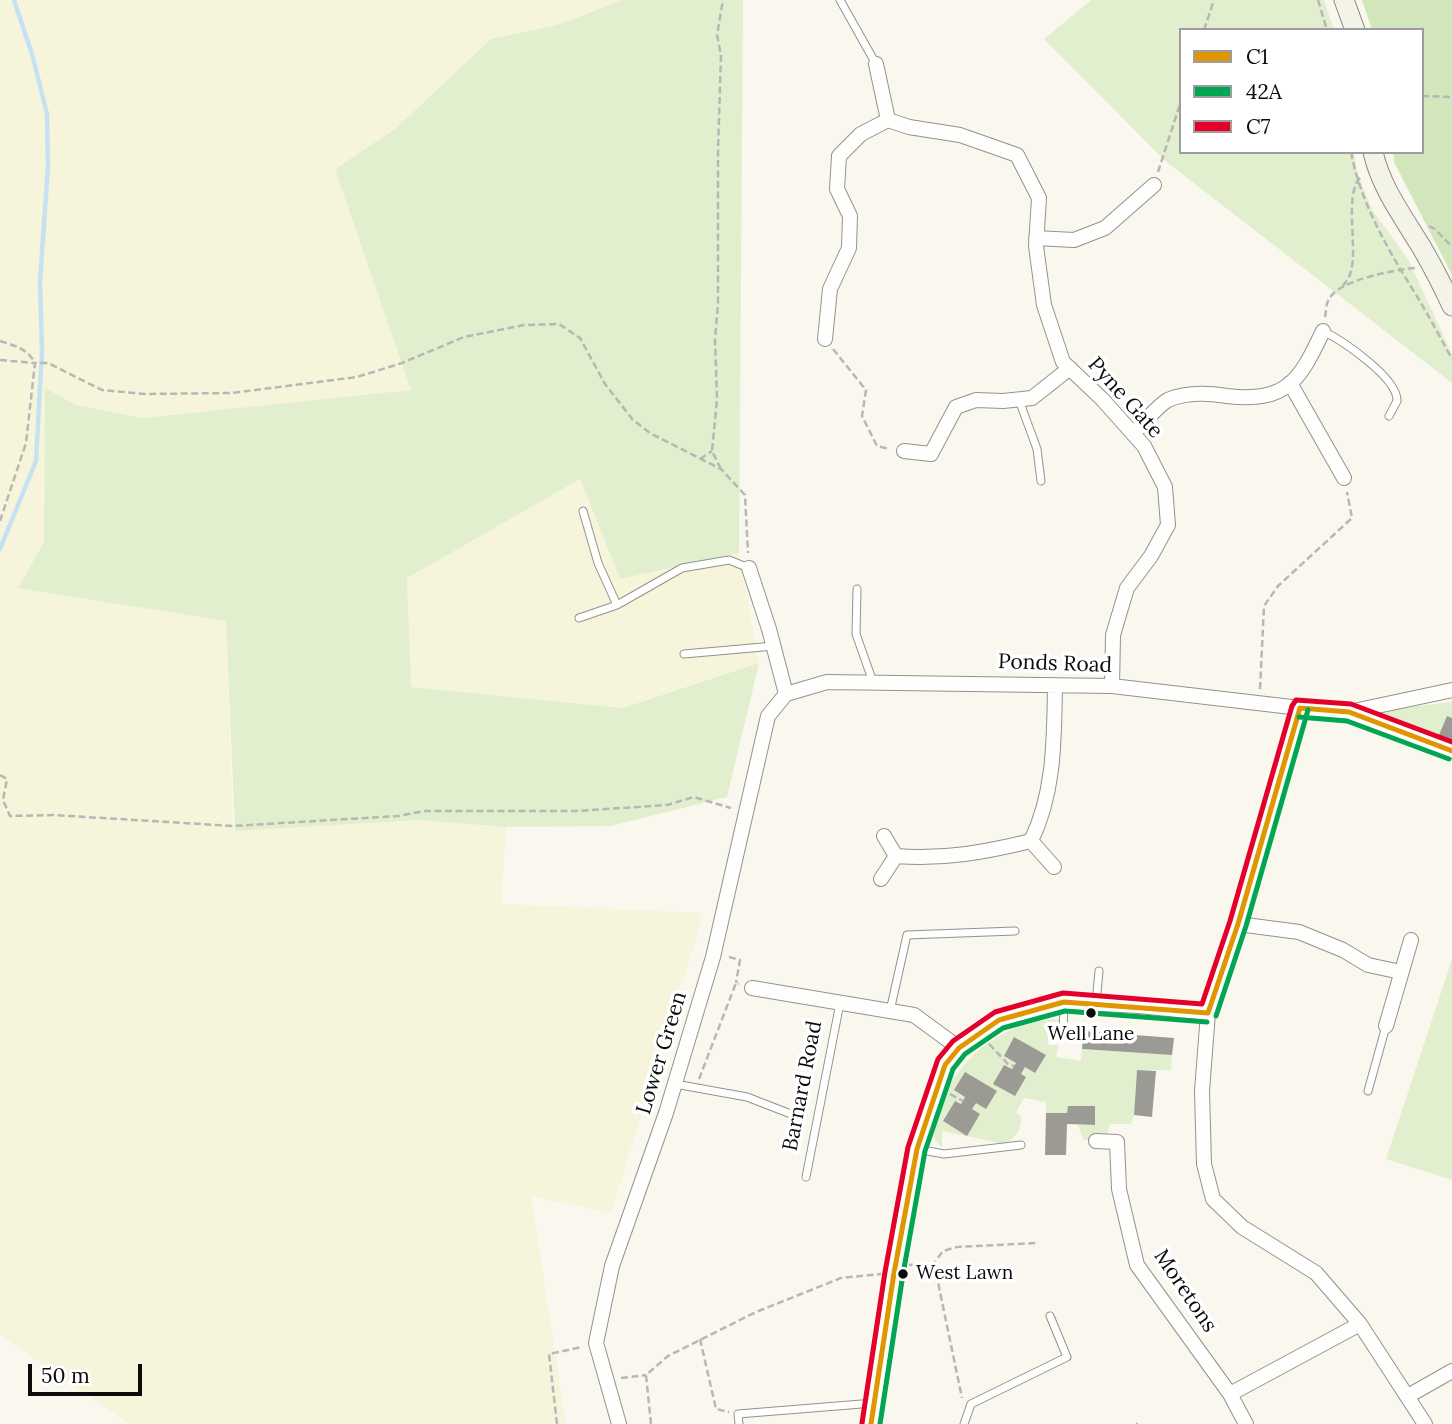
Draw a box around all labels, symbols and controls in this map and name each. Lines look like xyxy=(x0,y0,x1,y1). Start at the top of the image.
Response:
legend xyxy=(1179,28,1424,154)
text: C1 xyxy=(1246,43,1268,70)
text: 42A xyxy=(1246,78,1282,105)
text: C7 xyxy=(1246,113,1270,140)
street label: Pyne Gate xyxy=(1082,352,1168,444)
street label: Ponds Road xyxy=(998,649,1112,679)
street label: Lower Green xyxy=(631,989,693,1117)
marker: Well Lane xyxy=(1084,1006,1098,1020)
street label: Barnard Road xyxy=(778,1019,828,1153)
place label: Well Lane xyxy=(1048,1024,1134,1046)
street label: Moretons xyxy=(1148,1245,1222,1337)
place label: West Lawn xyxy=(916,1263,1013,1285)
marker: West Lawn xyxy=(896,1267,910,1281)
scale bar xyxy=(32,1350,145,1394)
text: 50 m xyxy=(41,1362,90,1389)

